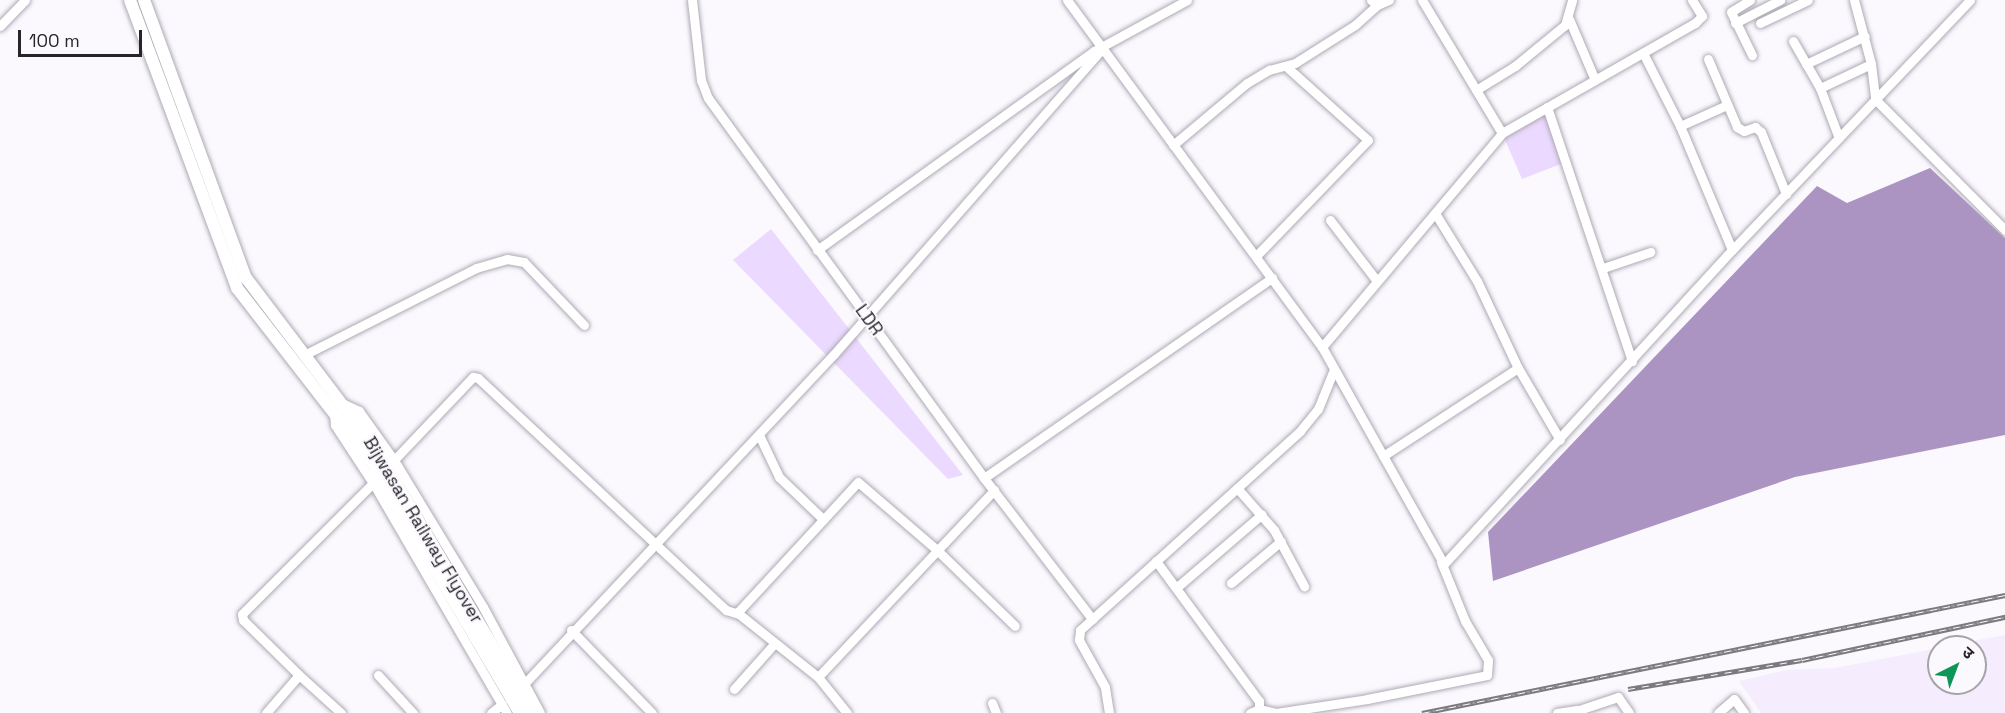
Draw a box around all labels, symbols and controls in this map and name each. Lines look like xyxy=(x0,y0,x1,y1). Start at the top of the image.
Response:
scale bar xyxy=(21,18,146,56)
text: 100 m xyxy=(29,29,80,52)
street label: LDR xyxy=(851,300,887,340)
street label: Bijwasan Railway Flyover xyxy=(359,433,487,627)
north arrow xyxy=(1927,635,1987,695)
text: उ xyxy=(1958,642,1979,664)

